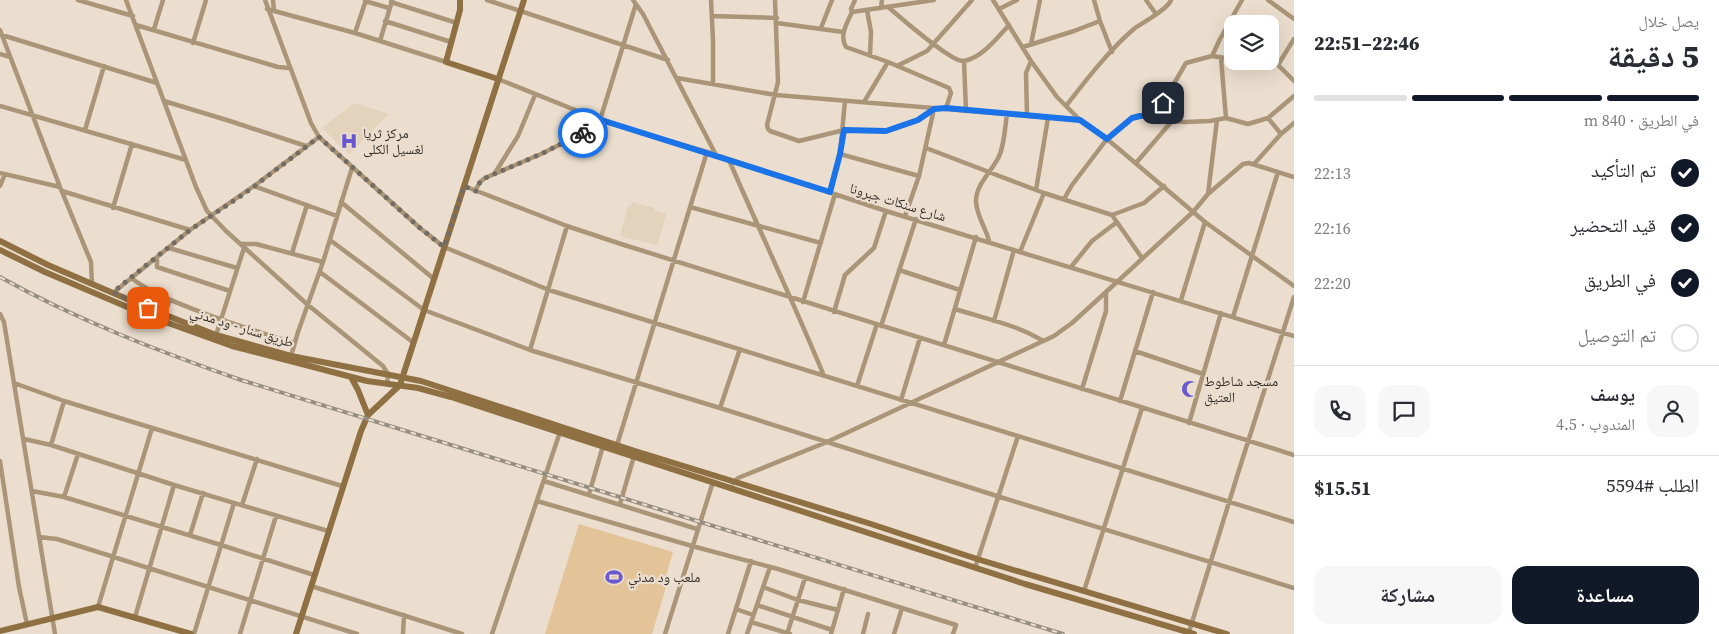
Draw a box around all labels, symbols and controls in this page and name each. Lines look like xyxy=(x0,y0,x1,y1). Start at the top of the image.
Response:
text: يصل خلال xyxy=(1638,10,1699,32)
map controls xyxy=(1224,15,1279,70)
button: layers xyxy=(1224,15,1279,70)
text: 22:46–22:51 xyxy=(1314,30,1420,56)
text: 5 دقيقة xyxy=(1607,34,1699,78)
pin xyxy=(1142,82,1184,124)
icon: home xyxy=(1149,89,1177,117)
courier xyxy=(558,108,608,158)
text: في الطريق · 840 m xyxy=(1584,109,1699,131)
icon: bike xyxy=(569,119,597,147)
place label: مركز ثريا لغسيل الكلى xyxy=(363,123,423,159)
hospital icon: مركز ثريا لغسيل الكلى xyxy=(339,131,359,151)
text: تم التأكيد xyxy=(1591,157,1656,183)
icon: check xyxy=(1671,159,1699,187)
text: 22:13 xyxy=(1314,162,1351,184)
street label: شارع سنكات جبرونا xyxy=(847,178,949,226)
text: قيد التحضير xyxy=(1570,212,1656,238)
icon: check xyxy=(1671,214,1699,242)
text: 22:16 xyxy=(1314,217,1351,239)
text: في الطريق xyxy=(1584,267,1656,293)
icon: check xyxy=(1671,269,1699,297)
text: 22:20 xyxy=(1314,272,1351,294)
pin xyxy=(127,287,169,329)
icon: bag xyxy=(134,294,162,322)
street label: طريق سنار - ود مدني xyxy=(187,302,296,354)
text: تم التوصيل xyxy=(1578,322,1656,348)
place label: مسجد شاطوط العتيق xyxy=(1204,371,1278,407)
mosque icon: مسجد شاطوط العتيق xyxy=(1180,379,1200,399)
text: يوسف xyxy=(1590,381,1635,407)
button: phone xyxy=(1314,385,1366,437)
button: chat xyxy=(1378,385,1430,437)
button: person xyxy=(1647,385,1699,437)
text: المندوب · 4.5 xyxy=(1556,413,1635,435)
text: الطلب #5594 xyxy=(1606,472,1699,498)
text: $15.51 xyxy=(1314,475,1371,501)
button: مشاركة xyxy=(1314,566,1502,624)
button: مساعدة xyxy=(1512,566,1699,624)
sports icon: ملعب ود مدني xyxy=(604,567,624,587)
place label: ملعب ود مدني xyxy=(628,567,700,589)

